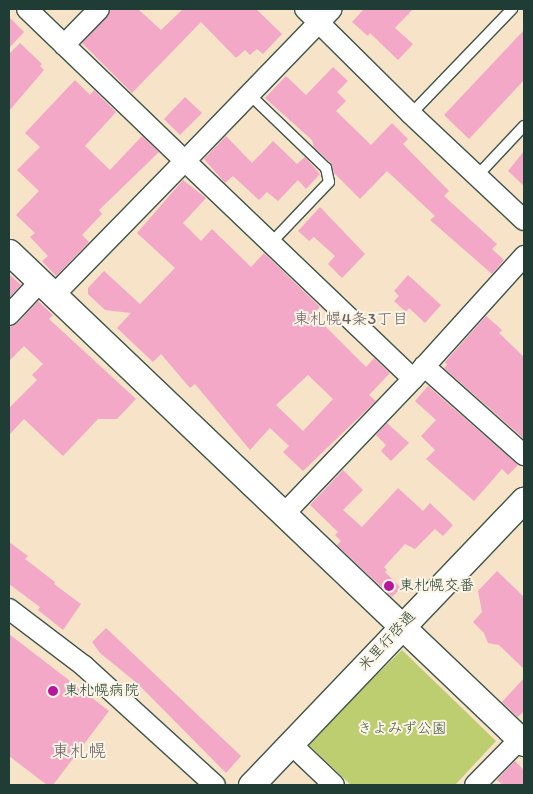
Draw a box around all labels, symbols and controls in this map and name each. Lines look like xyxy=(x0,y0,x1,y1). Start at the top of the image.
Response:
district label: 東札幌4条3丁目 xyxy=(294,309,408,329)
place label: 東札幌交番 xyxy=(399,577,474,595)
marker: 東札幌交番 xyxy=(383,580,395,592)
street label: 米里行啓通 xyxy=(355,607,419,675)
place label: 東札幌病院 xyxy=(64,682,139,700)
marker: 東札幌病院 xyxy=(46,684,60,698)
park label: きよみず公園 xyxy=(357,720,447,738)
district label: 東札幌 xyxy=(52,740,106,762)

